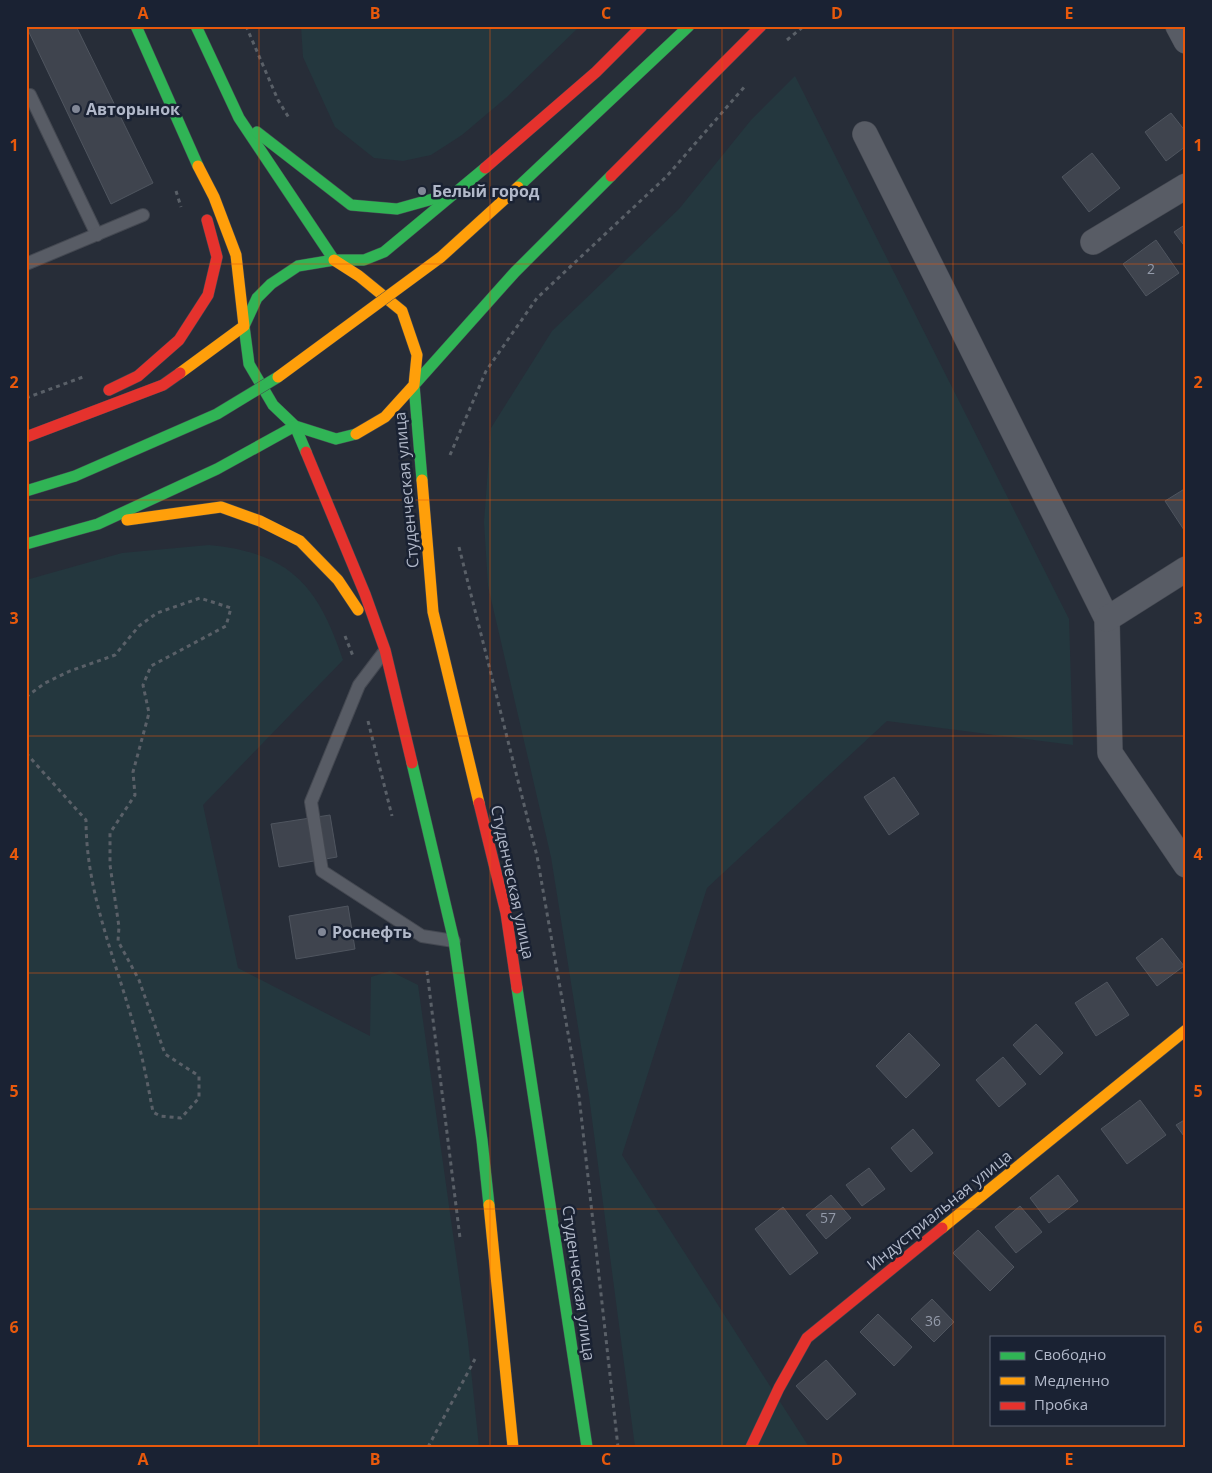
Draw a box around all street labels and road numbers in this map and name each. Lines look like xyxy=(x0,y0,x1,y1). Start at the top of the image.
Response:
street label: Студенческая улица xyxy=(388,411,424,569)
street label: Студенческая улица xyxy=(486,803,540,961)
street label: Индустриальная улица xyxy=(862,1145,1016,1275)
street label: Студенческая улица xyxy=(557,1204,601,1362)

